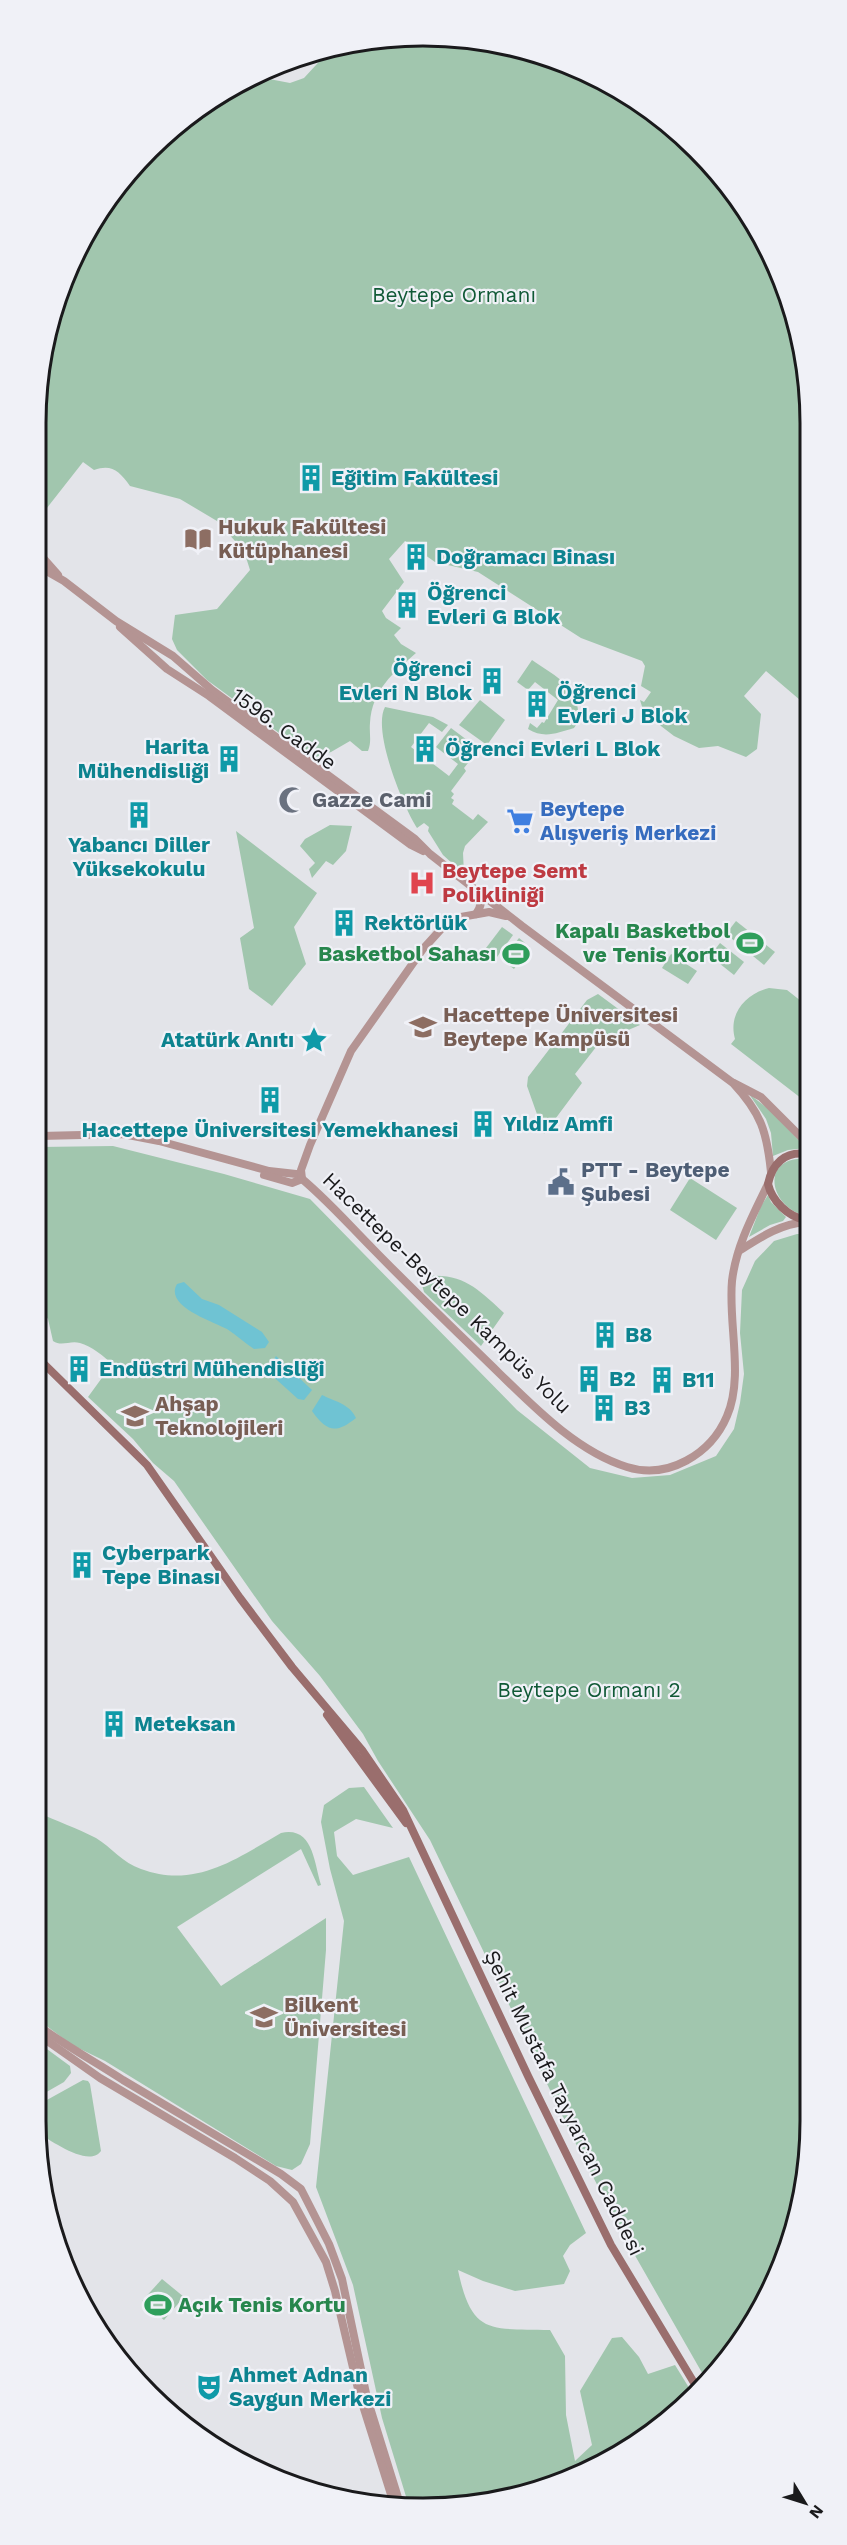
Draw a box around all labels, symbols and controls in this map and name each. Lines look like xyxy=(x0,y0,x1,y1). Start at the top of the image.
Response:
park label: Beytepe Ormanı xyxy=(372,282,536,307)
building icon: Eğitim Fakültesi xyxy=(296,463,326,493)
place label: Eğitim Fakültesi xyxy=(331,465,498,490)
place label: Hukuk Fakültesi Kütüphanesi xyxy=(218,514,386,563)
library icon: Hukuk Fakültesi Kütüphanesi xyxy=(183,524,213,554)
building icon: Doğramacı Binası xyxy=(401,542,431,572)
place label: Doğramacı Binası xyxy=(436,544,615,569)
place label: Öğrenci Evleri G Blok xyxy=(427,580,561,629)
building icon: Öğrenci Evleri G Blok xyxy=(392,590,422,620)
place label: Öğrenci Evleri N Blok xyxy=(339,656,473,705)
building icon: Öğrenci Evleri N Blok xyxy=(477,666,507,696)
place label: Öğrenci Evleri J Blok xyxy=(557,679,688,728)
street label: 1596. Cadde xyxy=(227,682,342,775)
building icon: Öğrenci Evleri J Blok xyxy=(522,689,552,719)
place label: Harita Mühendisliği xyxy=(77,734,210,783)
building icon: Öğrenci Evleri L Blok xyxy=(410,734,440,764)
place label: Öğrenci Evleri L Blok xyxy=(445,736,661,761)
building icon: Harita Mühendisliği xyxy=(214,744,244,774)
mosque icon: Gazze Cami xyxy=(277,785,307,815)
place label: Gazze Cami xyxy=(312,787,431,812)
place label: Beytepe Alışveriş Merkezi xyxy=(540,796,716,845)
building icon: Yabancı Diller Yüksekokulu xyxy=(124,800,154,830)
supermarket icon: Beytepe Alışveriş Merkezi xyxy=(505,806,535,836)
place label: Yabancı Diller Yüksekokulu xyxy=(68,832,210,881)
place label: Beytepe Semt Polikliniği xyxy=(442,858,587,907)
hospital icon: Beytepe Semt Polikliniği xyxy=(407,868,437,898)
building icon: Rektörlük xyxy=(329,908,359,938)
place label: Rektörlük xyxy=(364,910,468,935)
place label: Kapalı Basketbol ve Tenis Kortu xyxy=(555,918,730,967)
sports icon: Kapalı Basketbol ve Tenis Kortu xyxy=(735,928,765,958)
sports icon: Basketbol Sahası xyxy=(501,939,531,969)
place label: Basketbol Sahası xyxy=(318,941,496,966)
place label: Hacettepe Üniversitesi Beytepe Kampüsü xyxy=(443,1002,678,1051)
school or university icon: Hacettepe Üniversitesi Beytepe Kampüsü xyxy=(408,1012,438,1042)
place icon: Atatürk Anıtı xyxy=(299,1025,329,1055)
place label: Atatürk Anıtı xyxy=(161,1027,294,1052)
building icon: Hacettepe Üniversitesi Yemekhanesi xyxy=(255,1085,285,1115)
building icon: Yıldız Amfi xyxy=(468,1109,498,1139)
place label: Yıldız Amfi xyxy=(503,1111,613,1136)
place label: Hacettepe Üniversitesi Yemekhanesi xyxy=(82,1117,458,1142)
place label: PTT - Beytepe Şubesi xyxy=(581,1157,730,1206)
street label: Hacettepe-Beytepe Kampüs Yolu xyxy=(318,1167,577,1418)
public building icon: PTT - Beytepe Şubesi xyxy=(546,1167,576,1197)
building icon: B8 xyxy=(590,1320,620,1350)
place label: B8 xyxy=(625,1322,653,1347)
building icon: Endüstri Mühendisliği xyxy=(64,1354,94,1384)
place label: Endüstri Mühendisliği xyxy=(99,1356,325,1381)
building icon: B2 xyxy=(574,1364,604,1394)
building icon: B11 xyxy=(647,1365,677,1395)
place label: B2 xyxy=(609,1366,636,1391)
place label: B11 xyxy=(682,1367,714,1392)
place label: Ahşap Teknolojileri xyxy=(155,1391,283,1440)
building icon: B3 xyxy=(589,1393,619,1423)
place label: B3 xyxy=(624,1395,651,1420)
school or university icon: Ahşap Teknolojileri xyxy=(120,1401,150,1431)
place label: Cyberpark Tepe Binası xyxy=(102,1540,220,1589)
building icon: Cyberpark Tepe Binası xyxy=(67,1550,97,1580)
park label: Beytepe Ormanı 2 xyxy=(497,1677,681,1702)
building icon: Meteksan xyxy=(99,1709,129,1739)
place label: Meteksan xyxy=(134,1711,236,1736)
street label: Şehit Mustafa Tayyarcan Caddesi xyxy=(479,1946,649,2260)
place label: Bilkent Üniversitesi xyxy=(284,1992,407,2041)
school or university icon: Bilkent Üniversitesi xyxy=(249,2002,279,2032)
sports icon: Açık Tenis Kortu xyxy=(143,2290,173,2320)
place label: Açık Tenis Kortu xyxy=(178,2292,346,2317)
place label: Ahmet Adnan Saygun Merkezi xyxy=(229,2362,391,2411)
theatre icon: Ahmet Adnan Saygun Merkezi xyxy=(194,2372,224,2402)
north arrow xyxy=(775,2473,835,2533)
text: N xyxy=(805,2501,828,2522)

